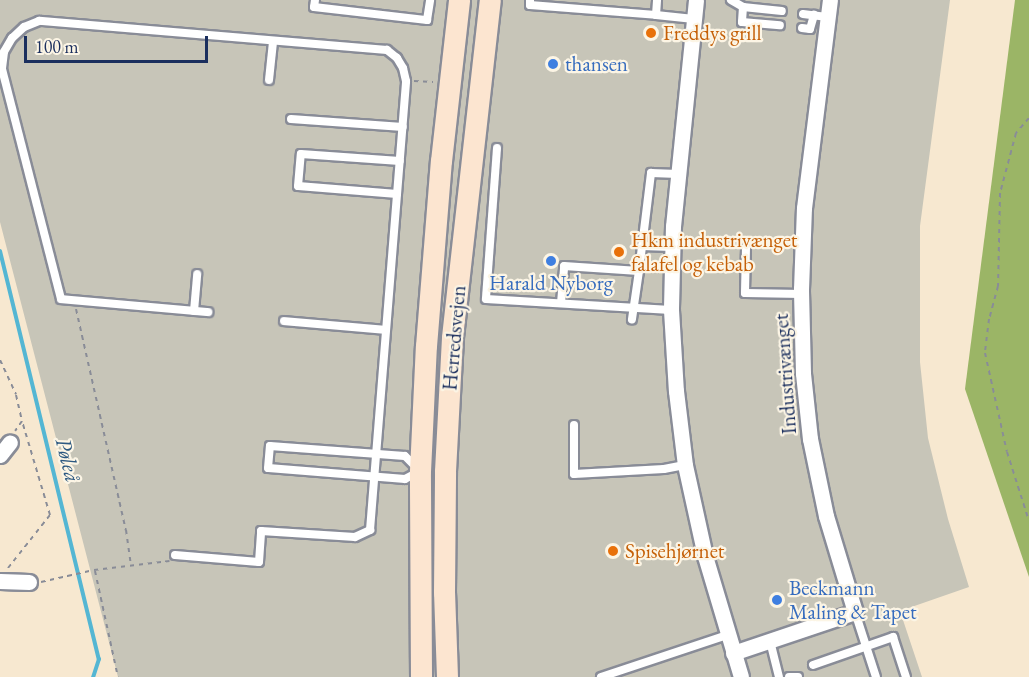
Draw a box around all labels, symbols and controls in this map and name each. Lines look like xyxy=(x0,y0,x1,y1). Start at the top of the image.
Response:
place label: Freddys grill xyxy=(663,20,762,46)
scale bar xyxy=(27,24,212,62)
marker: Freddys grill xyxy=(644,26,658,40)
text: 100 m xyxy=(35,35,79,58)
place label: thansen xyxy=(565,51,628,77)
marker: thansen xyxy=(546,57,560,71)
place label: Hkm industrivænget falafel og kebab xyxy=(631,227,797,277)
marker: Hkm industrivænget falafel og kebab xyxy=(612,245,626,259)
marker: Harald Nyborg xyxy=(544,254,558,268)
place label: Harald Nyborg xyxy=(489,270,613,296)
street label: Herredsvejen xyxy=(437,284,471,392)
street label: Industrivænget xyxy=(768,313,802,435)
water label: Pøleå xyxy=(50,435,86,485)
place label: Spisehjørnet xyxy=(625,538,724,564)
marker: Spisehjørnet xyxy=(606,544,620,558)
place label: Beckmann Maling & Tapet xyxy=(789,575,916,625)
marker: Beckmann Maling & Tapet xyxy=(770,593,784,607)

